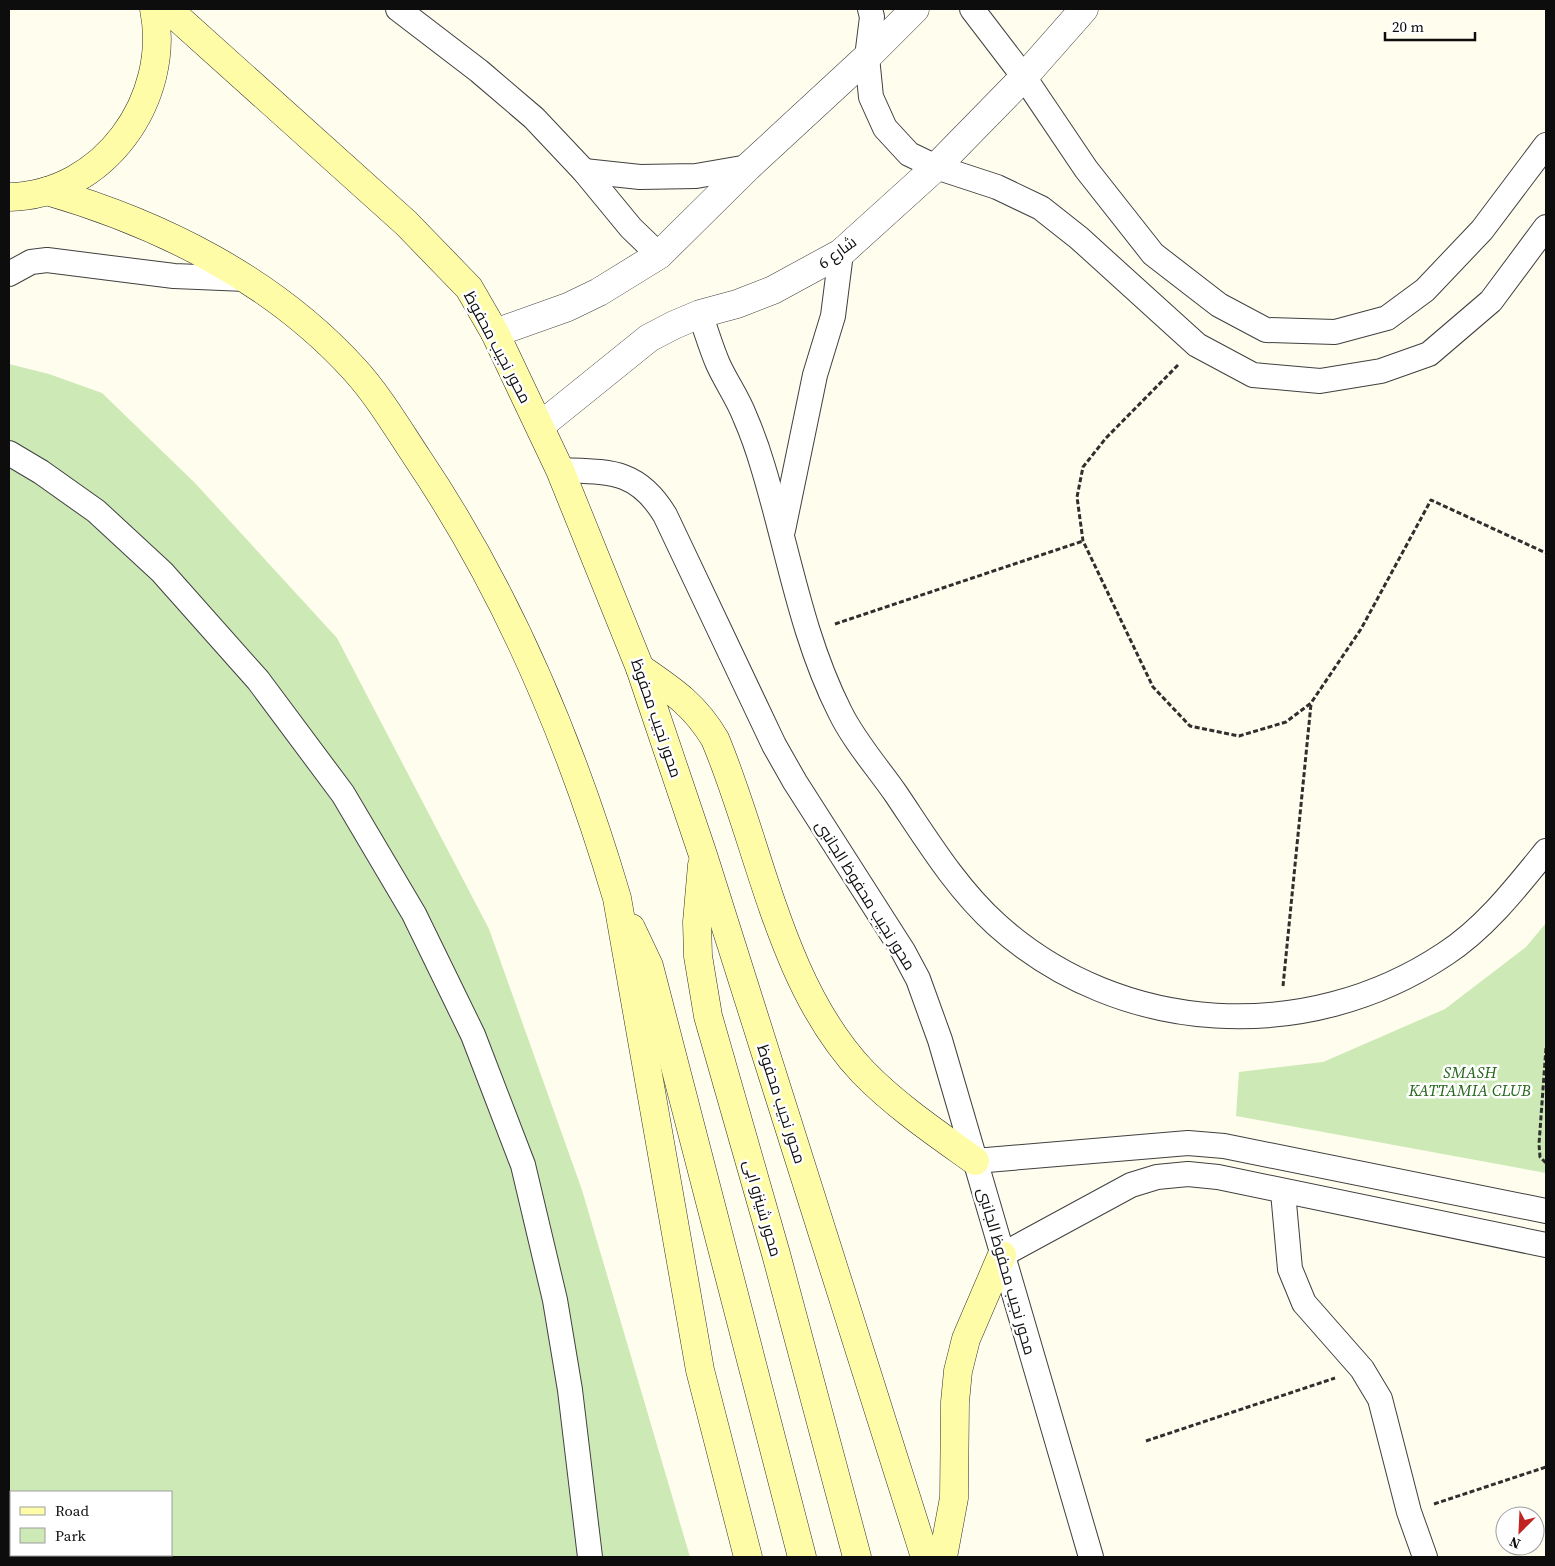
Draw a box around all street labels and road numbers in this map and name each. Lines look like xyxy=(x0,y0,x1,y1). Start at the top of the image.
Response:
street label: شارع 6 xyxy=(813,231,861,274)
street label: محور نجيب محفوظ xyxy=(459,287,537,407)
street label: محور نجيب محفوظ xyxy=(626,656,688,780)
street label: محور نجيب محفوظ الجانبى xyxy=(811,816,921,974)
street label: محور نجيب محفوظ xyxy=(752,1042,812,1166)
street label: محور شينزو ابى xyxy=(739,1157,787,1259)
street label: محور نجيب محفوظ الجانبى xyxy=(973,1185,1041,1357)

